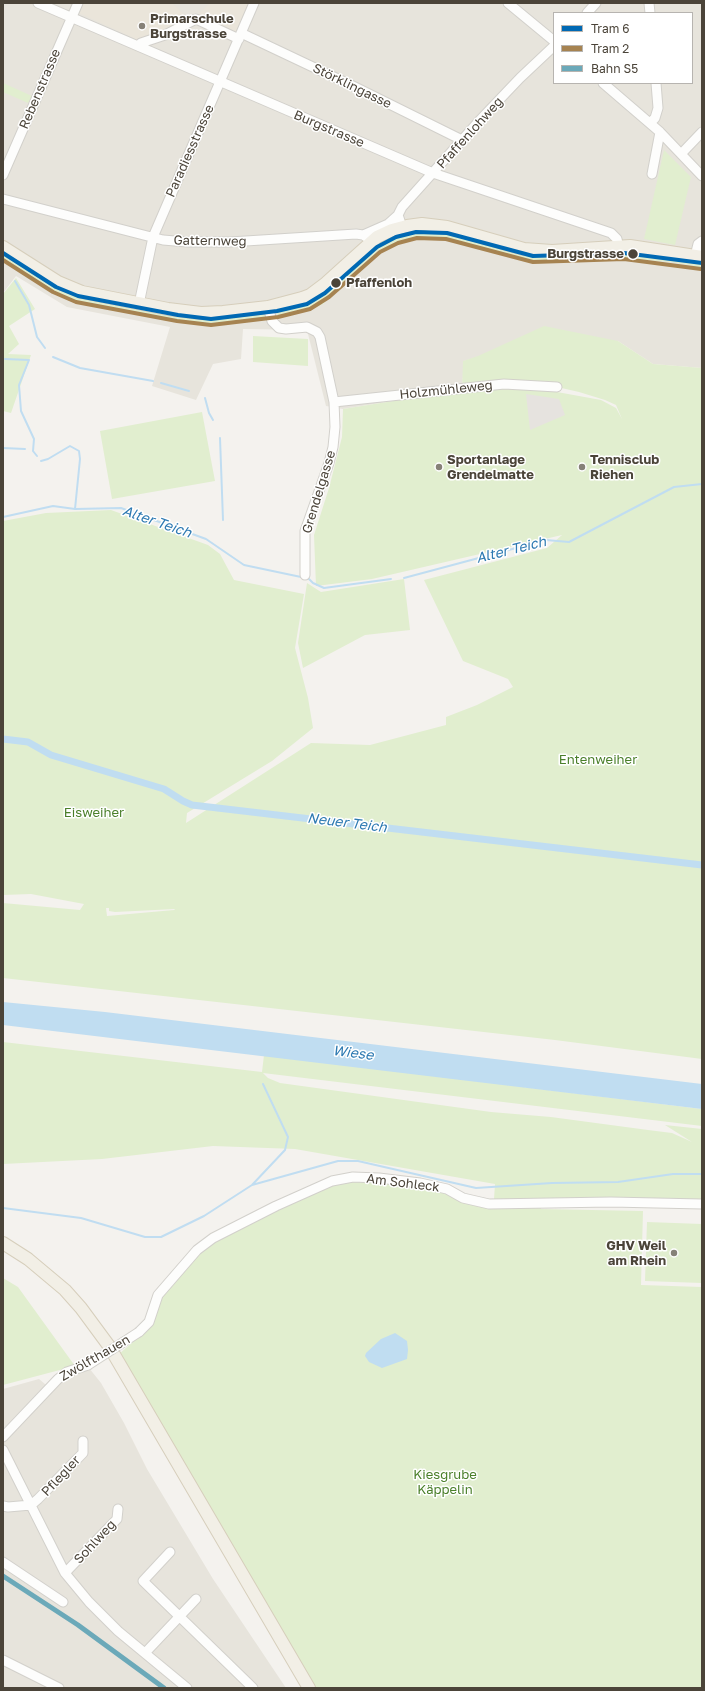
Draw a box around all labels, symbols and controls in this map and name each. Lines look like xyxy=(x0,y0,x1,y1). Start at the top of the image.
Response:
place label: Primarschule Burgstrasse xyxy=(150,11,234,42)
legend xyxy=(553,12,693,84)
marker: Primarschule Burgstrasse xyxy=(137,21,147,31)
text: Tram 6 xyxy=(591,21,630,36)
text: Tram 2 xyxy=(591,41,629,56)
street label: Rebenstrasse xyxy=(16,47,64,131)
street label: Störklingasse xyxy=(310,60,394,112)
text: Bahn S5 xyxy=(591,61,638,76)
street label: Pfaffenlohweg xyxy=(434,94,506,172)
street label: Paradiesstrasse xyxy=(163,102,217,200)
street label: Burgstrasse xyxy=(291,107,367,151)
street label: Gatternweg xyxy=(173,233,247,249)
place label: Burgstrasse xyxy=(547,246,624,262)
marker: Burgstrasse xyxy=(626,247,640,261)
place label: Pfaffenloh xyxy=(346,275,412,291)
marker: Pfaffenloh xyxy=(329,276,343,290)
street label: Holzmühleweg xyxy=(399,377,493,403)
street label: Grendelgasse xyxy=(299,449,339,535)
place label: Sportanlage Grendelmatte xyxy=(447,452,534,483)
place label: Tennisclub Riehen xyxy=(590,452,659,483)
marker: Sportanlage Grendelmatte xyxy=(434,462,444,472)
marker: Tennisclub Riehen xyxy=(577,462,587,472)
water label: Alter Teich xyxy=(120,502,194,542)
water label: Alter Teich xyxy=(474,533,548,567)
park label: Entenweiher xyxy=(559,752,637,768)
park label: Eisweiher xyxy=(64,805,124,821)
water label: Neuer Teich xyxy=(306,810,388,836)
water label: Wiese xyxy=(332,1042,374,1064)
street label: Am Sohleck xyxy=(366,1171,440,1195)
place label: GHV Weil am Rhein xyxy=(606,1238,666,1269)
marker: GHV Weil am Rhein xyxy=(669,1248,679,1258)
street label: Zwölfthauen xyxy=(57,1332,133,1384)
street label: Pflegler xyxy=(38,1453,84,1499)
park label: Kiesgrube Käppelin xyxy=(413,1467,477,1498)
street label: Sohlweg xyxy=(71,1517,119,1567)

